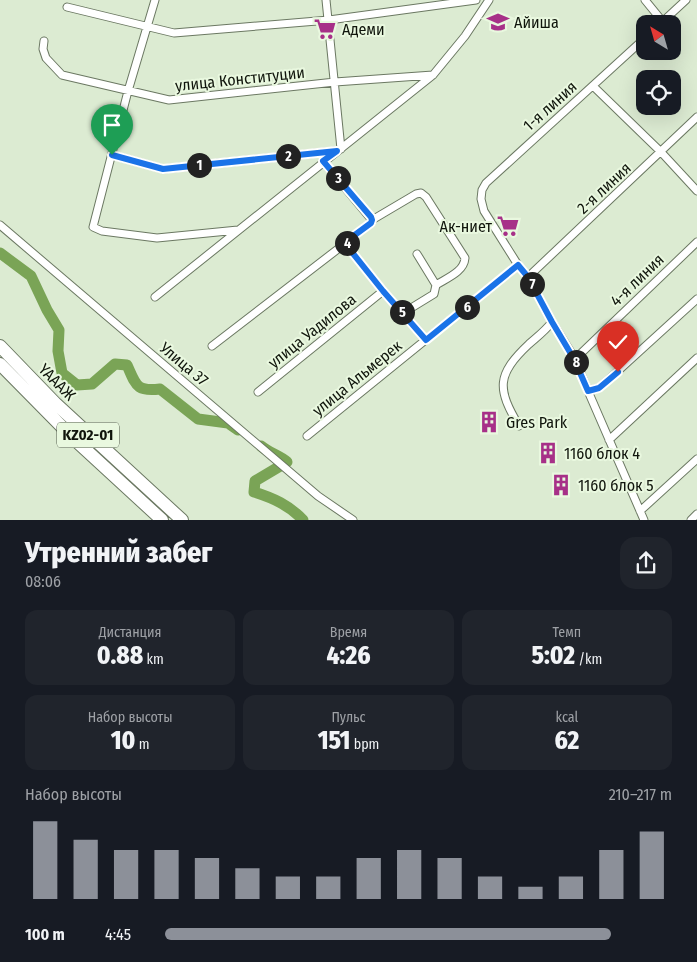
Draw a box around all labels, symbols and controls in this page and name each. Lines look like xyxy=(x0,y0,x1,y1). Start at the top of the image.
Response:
school or university icon: Айиша xyxy=(485,9,511,35)
place label: Айиша xyxy=(514,13,559,32)
north arrow xyxy=(636,15,681,60)
map controls xyxy=(636,15,681,115)
supermarket icon: Адеми xyxy=(312,16,338,42)
place label: Адеми xyxy=(342,20,385,39)
street label: улица Конституции xyxy=(174,63,306,95)
button: locate xyxy=(636,70,681,115)
street label: 1-я линия xyxy=(519,77,581,135)
pin xyxy=(91,104,133,155)
icon: arrive xyxy=(98,111,126,139)
pin: 2 xyxy=(276,144,300,168)
text: 2 xyxy=(285,148,292,165)
pin: 1 xyxy=(186,152,212,178)
text: 1 xyxy=(197,157,202,174)
street label: 2-я линия xyxy=(573,158,635,218)
pin: 3 xyxy=(326,166,350,190)
text: 3 xyxy=(335,170,342,187)
supermarket icon: Ак-ниет xyxy=(495,213,521,239)
place label: Ак-ниет xyxy=(440,217,492,236)
pin: 4 xyxy=(334,230,360,256)
text: 4 xyxy=(344,235,351,252)
street label: 4-я линия xyxy=(606,250,668,310)
pin: 7 xyxy=(520,272,544,296)
text: 7 xyxy=(530,276,535,293)
street label: улица Уадилова xyxy=(264,290,360,372)
pin: 6 xyxy=(454,294,480,320)
text: 6 xyxy=(464,299,471,316)
pin: 5 xyxy=(390,300,414,324)
text: 5 xyxy=(399,304,406,321)
pin xyxy=(597,321,639,372)
icon: check xyxy=(604,328,632,356)
street label: улица Альмерек xyxy=(308,336,406,420)
street label: Улица 37 xyxy=(155,338,213,390)
pin: 8 xyxy=(564,350,588,374)
text: 8 xyxy=(573,354,580,371)
street label: ҮАААЖ xyxy=(35,360,79,404)
building icon: Gres Park xyxy=(476,409,502,435)
place label: Gres Park xyxy=(506,413,568,432)
road number: KZ02-01 xyxy=(57,422,119,448)
building icon: 1160 блок 4 xyxy=(535,440,561,466)
place label: 1160 блок 4 xyxy=(564,444,640,463)
building icon: 1160 блок 5 xyxy=(548,472,574,498)
place label: 1160 блок 5 xyxy=(578,476,654,495)
text: Утренний забег xyxy=(25,536,212,569)
button: share xyxy=(620,537,672,589)
text: 08:06 xyxy=(25,572,61,591)
text: Дистанция xyxy=(99,624,162,641)
text: Время xyxy=(330,624,367,641)
text: Темп xyxy=(553,624,581,641)
text: 0.88 xyxy=(97,641,143,671)
text: 4:26 xyxy=(327,641,370,671)
text: 5:02 xyxy=(531,641,575,671)
text: km xyxy=(143,651,164,668)
text: /km xyxy=(575,651,602,668)
text: Набор высоты xyxy=(88,709,173,726)
text: Пульс xyxy=(331,709,366,726)
text: kcal xyxy=(555,709,578,726)
text: 10 xyxy=(111,726,135,756)
text: 151 xyxy=(318,726,350,756)
text: 62 xyxy=(554,726,579,756)
text: m xyxy=(135,736,150,753)
text: bpm xyxy=(350,736,379,753)
text: Набор высоты xyxy=(25,785,122,804)
text: 210–217 m xyxy=(609,785,672,804)
text: 100 m xyxy=(25,925,65,944)
text: 4:45 xyxy=(105,925,131,944)

